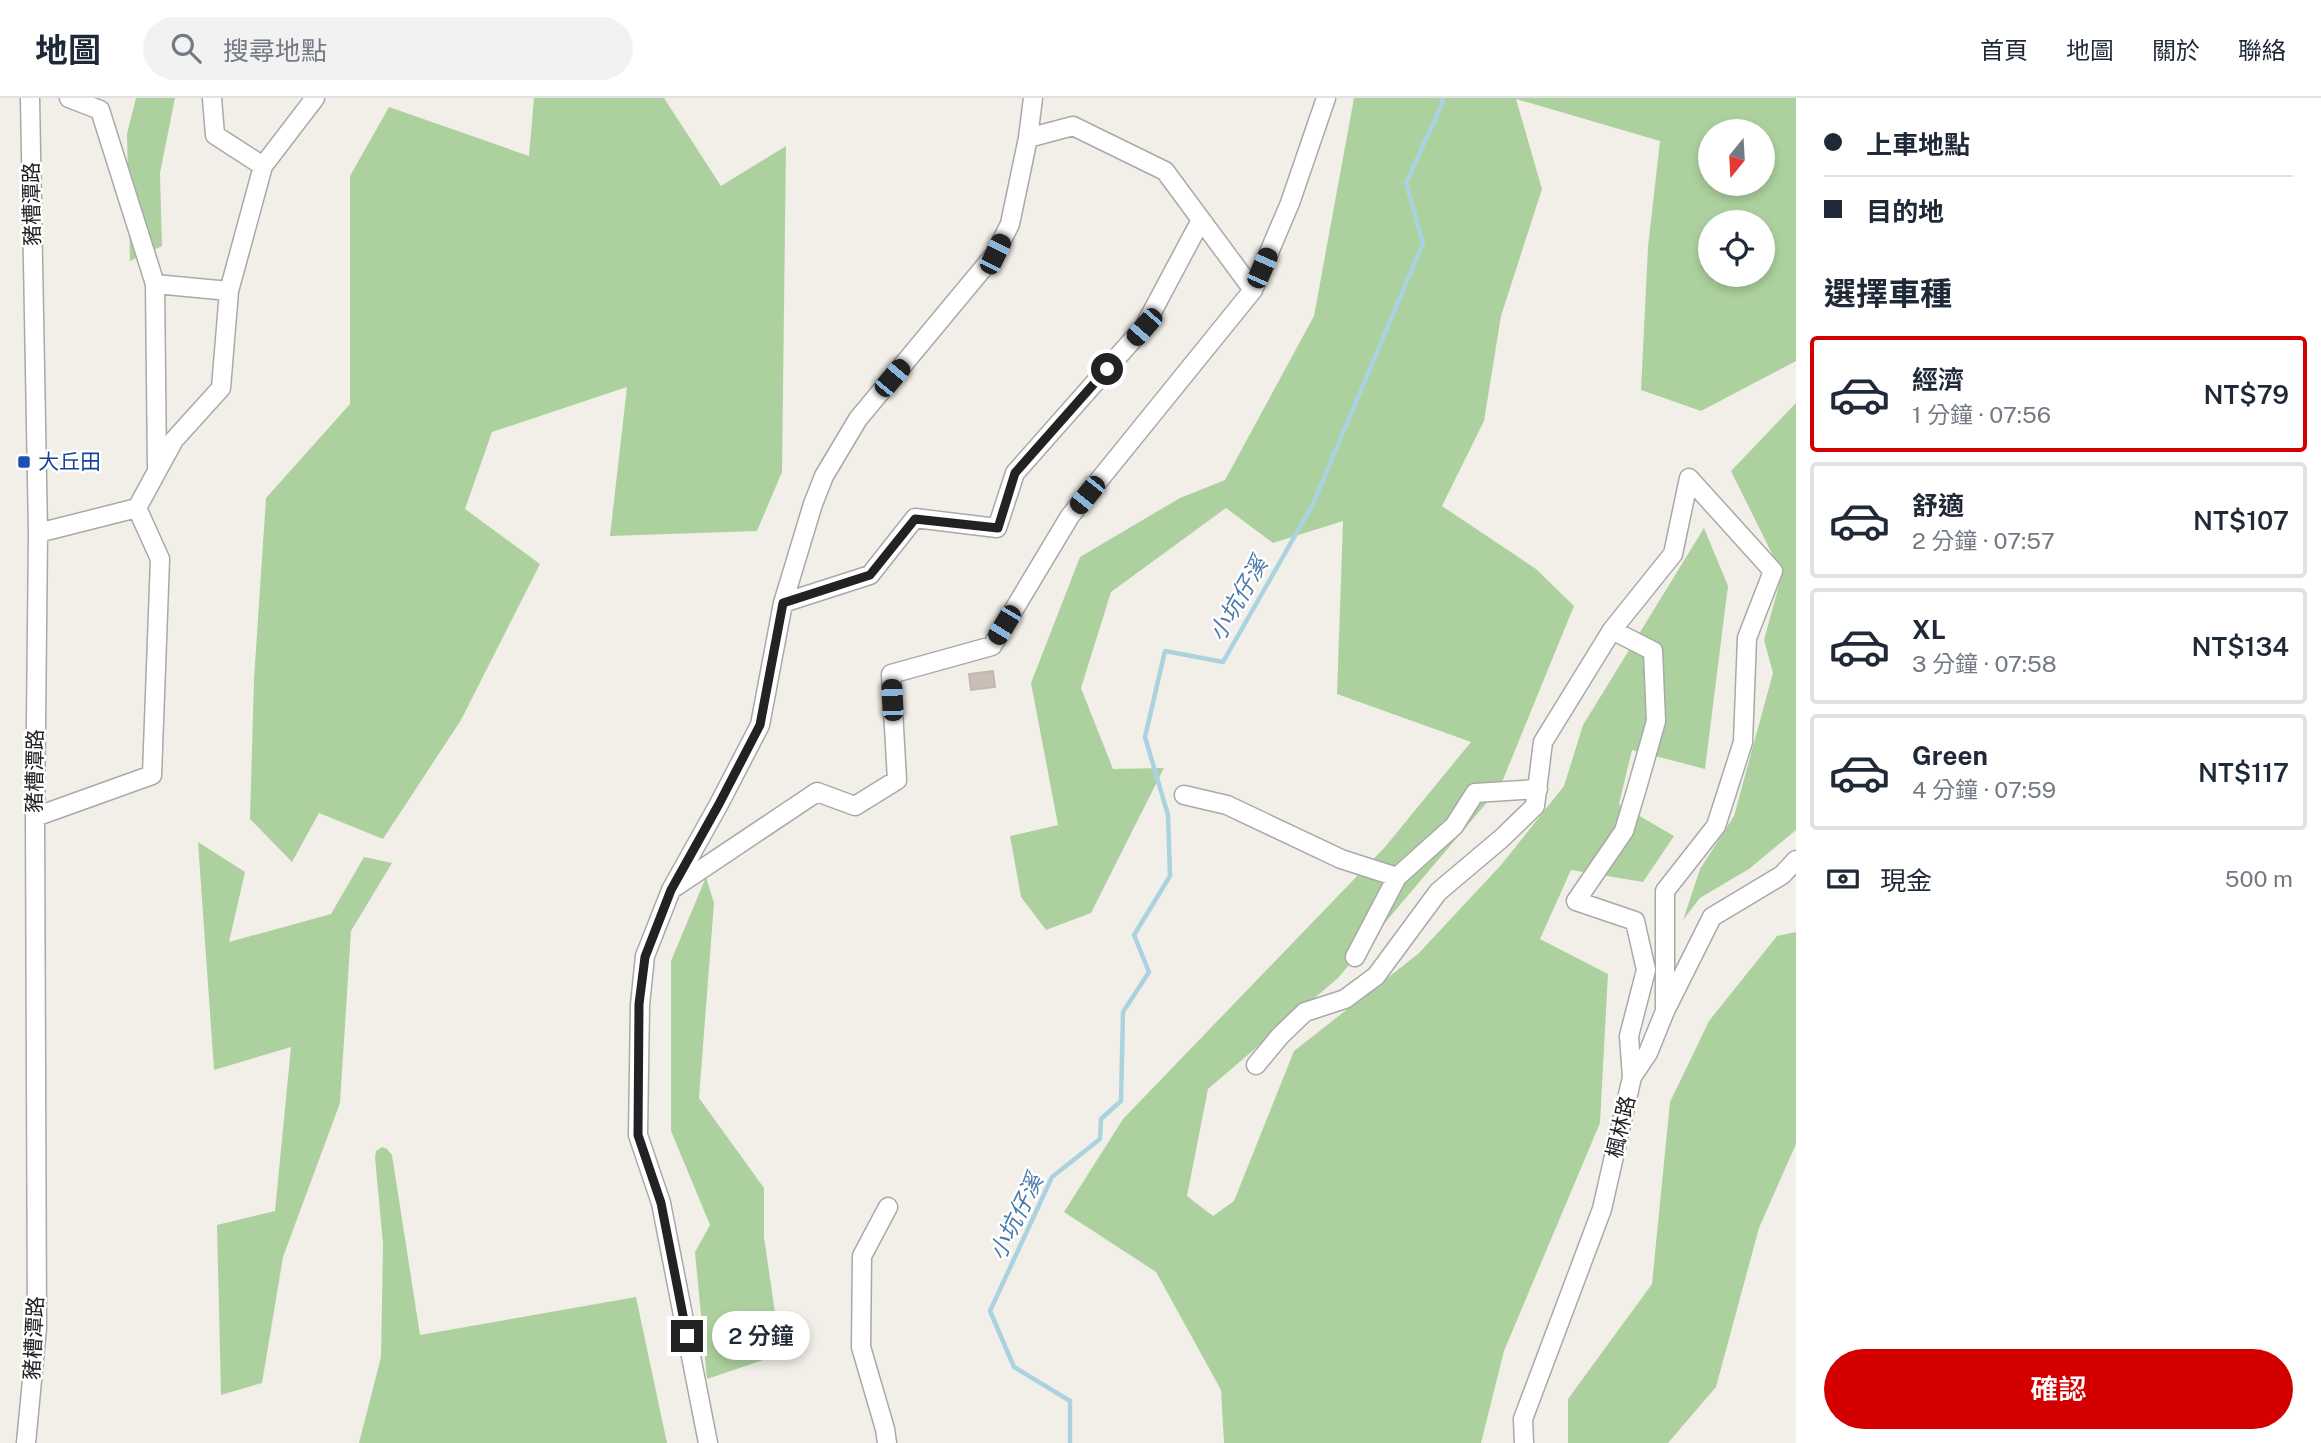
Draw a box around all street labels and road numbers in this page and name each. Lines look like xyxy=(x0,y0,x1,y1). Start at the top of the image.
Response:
street label: 豬槽潭路 xyxy=(18,162,45,246)
street label: 豬槽潭路 xyxy=(21,729,48,813)
street label: 楓林路 xyxy=(1601,1093,1640,1160)
street label: 豬槽潭路 xyxy=(19,1295,48,1381)

